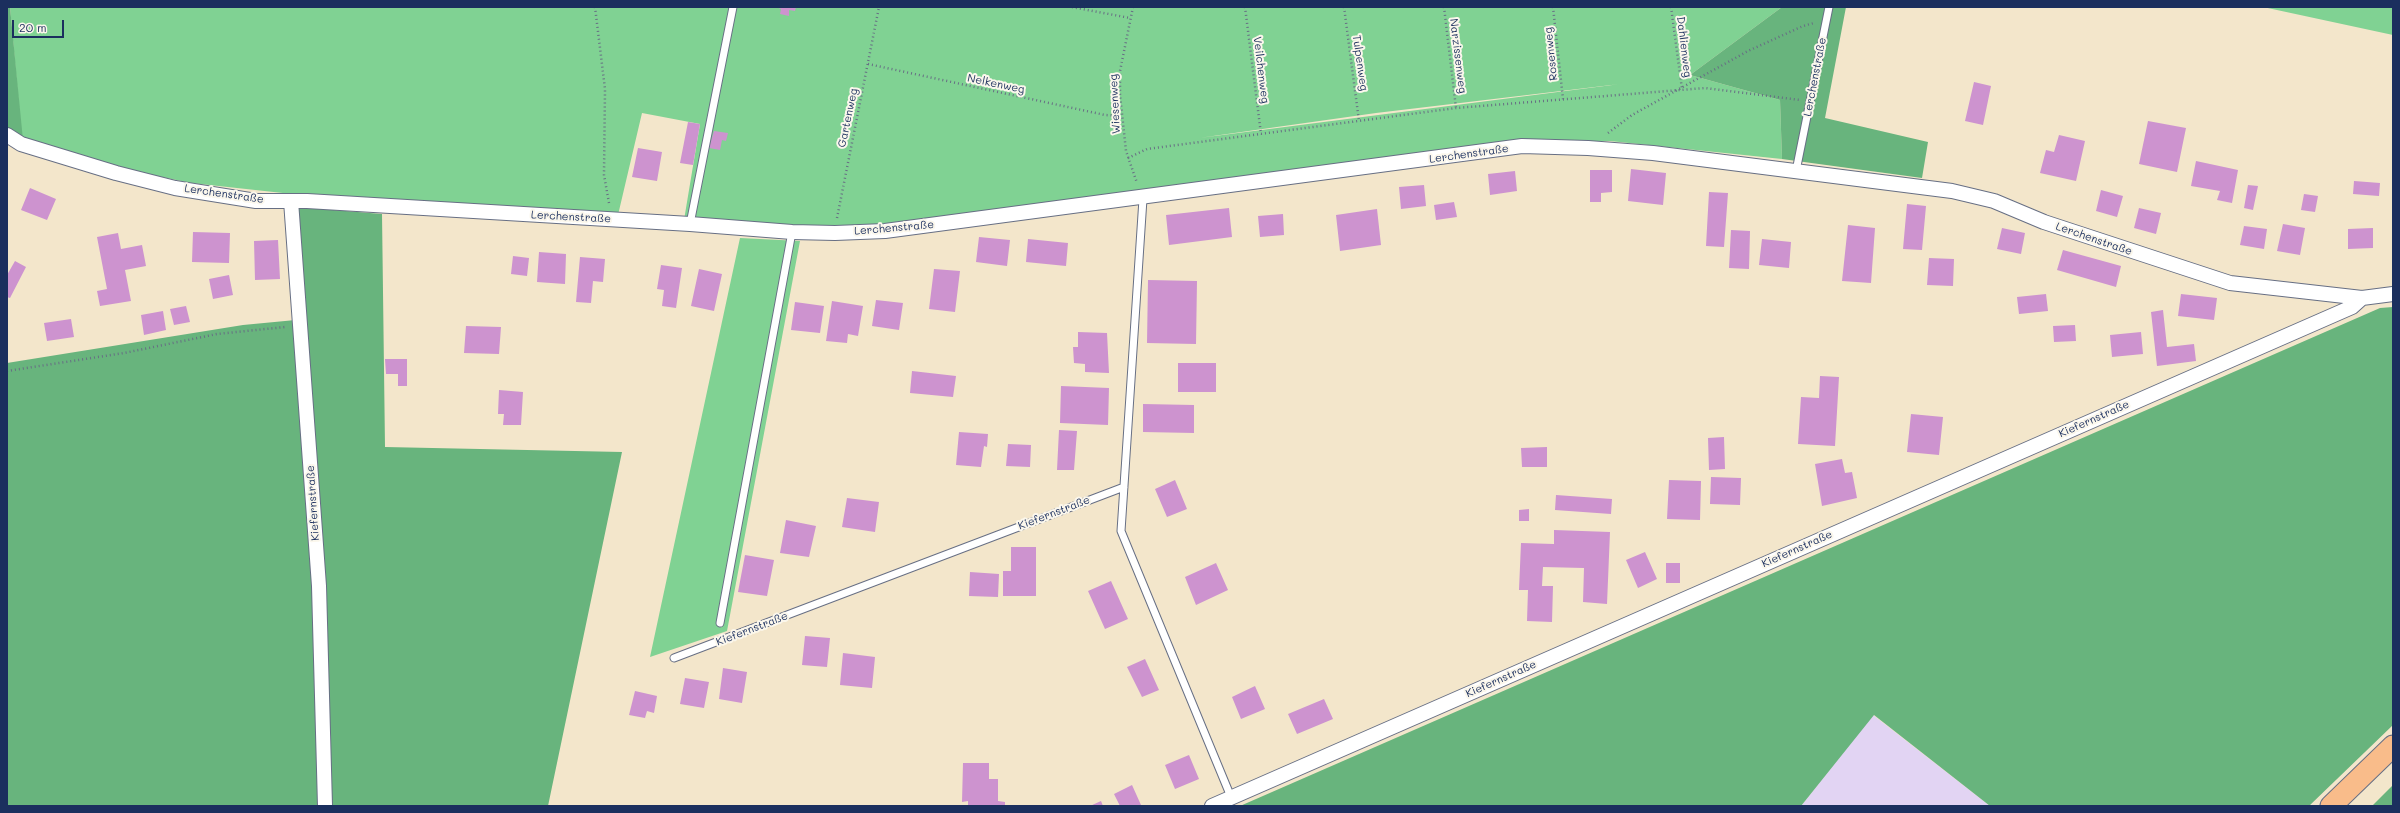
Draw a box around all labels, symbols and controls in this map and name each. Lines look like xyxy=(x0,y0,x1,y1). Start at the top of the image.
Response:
scale bar xyxy=(14,12,66,38)
street label: Dahlienweg xyxy=(1674,16,1694,78)
street label: Narzissenweg xyxy=(1447,18,1469,94)
text: 20 m xyxy=(19,19,47,35)
street label: Rosenweg xyxy=(1542,27,1560,81)
street label: Tulpenweg xyxy=(1350,34,1370,92)
street label: Veilchenweg xyxy=(1250,36,1272,104)
street label: Lerchenstraße xyxy=(1801,36,1829,118)
street label: Nelkenweg xyxy=(966,71,1026,97)
street label: Wiesenweg xyxy=(1107,74,1123,134)
street label: Gartenweg xyxy=(835,87,861,149)
street label: Lerchenstraße xyxy=(1428,142,1510,166)
street label: Lerchenstraße xyxy=(183,182,265,206)
street label: Lerchenstraße xyxy=(531,208,611,226)
street label: Lerchenstraße xyxy=(854,218,934,238)
street label: Lerchenstraße xyxy=(2054,220,2134,258)
street label: Kiefernstraße xyxy=(2057,398,2131,440)
street label: Kiefernstraße xyxy=(304,465,322,541)
street label: Kiefernstraße xyxy=(1016,493,1092,533)
street label: Kiefernstraße xyxy=(1760,528,1834,570)
street label: Kiefernstraße xyxy=(714,609,790,649)
street label: Kiefernstraße xyxy=(1464,658,1538,700)

